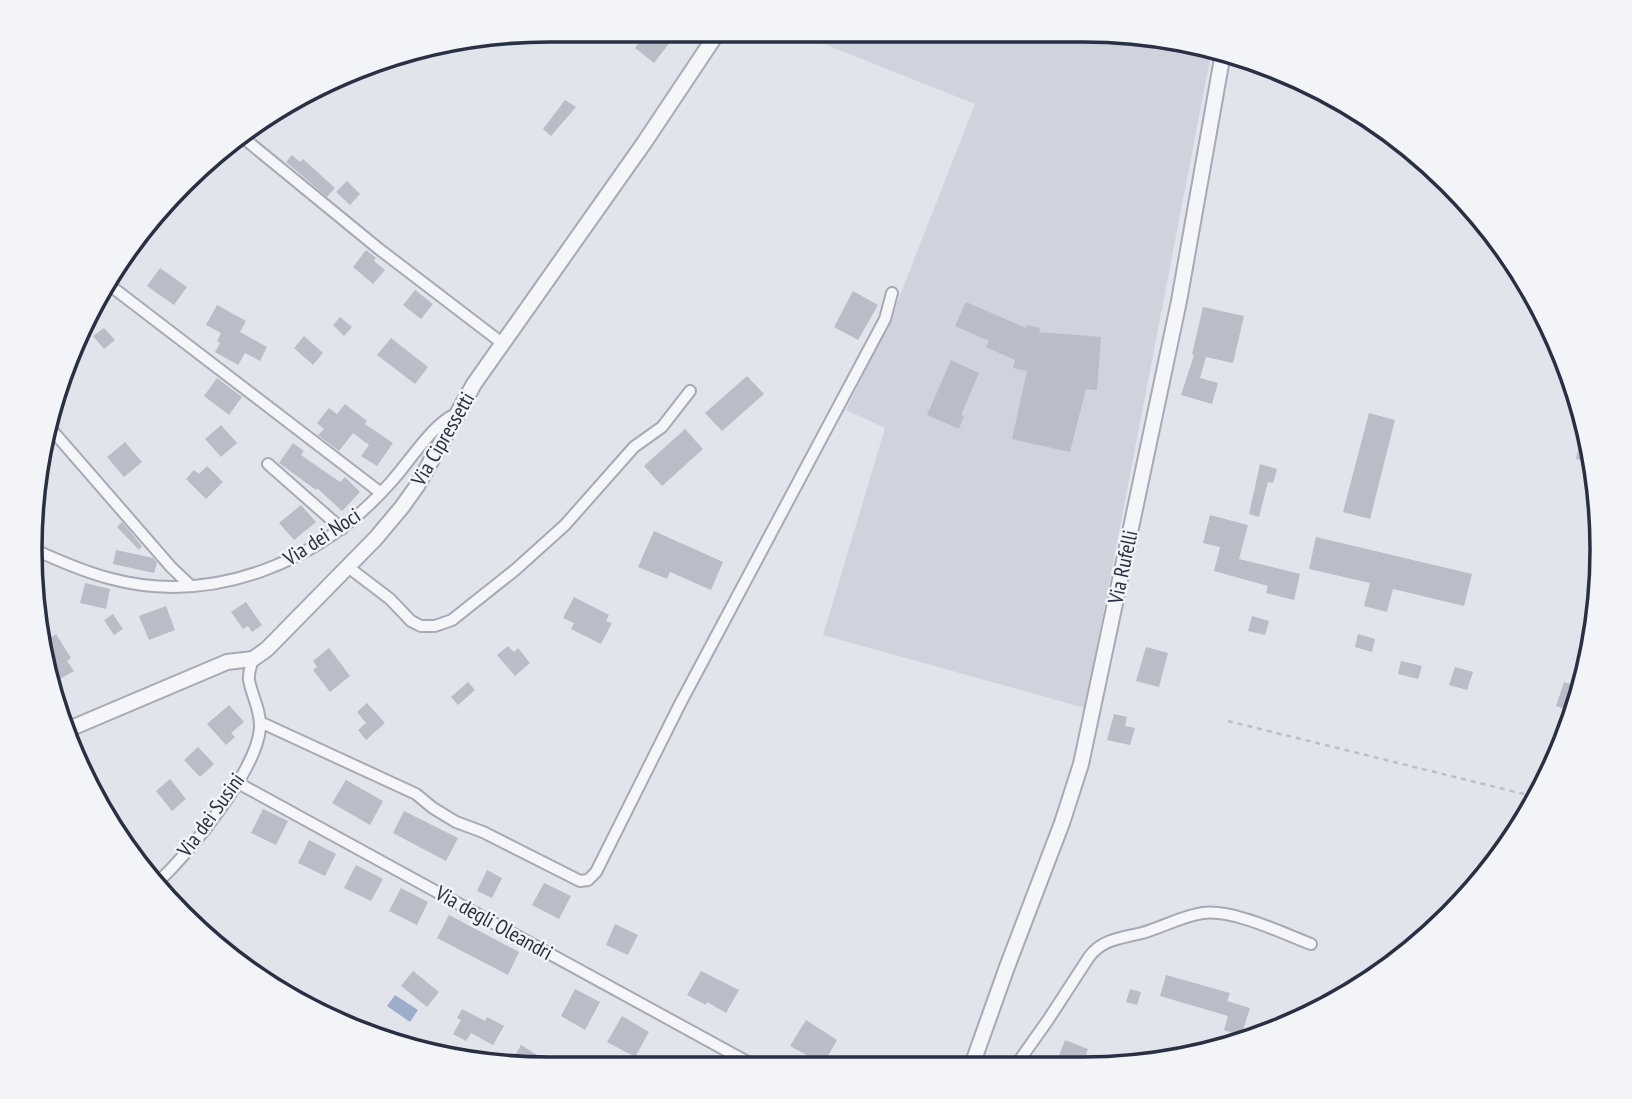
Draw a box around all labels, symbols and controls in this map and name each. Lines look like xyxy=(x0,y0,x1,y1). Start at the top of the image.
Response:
street label: Via Cipressetti xyxy=(404,387,480,491)
street label: Via dei Noci xyxy=(277,502,365,572)
street label: Via Rufelli xyxy=(1101,528,1143,607)
street label: Via dei Susini xyxy=(170,767,250,863)
street label: Via degli Oleandri xyxy=(430,879,558,966)

